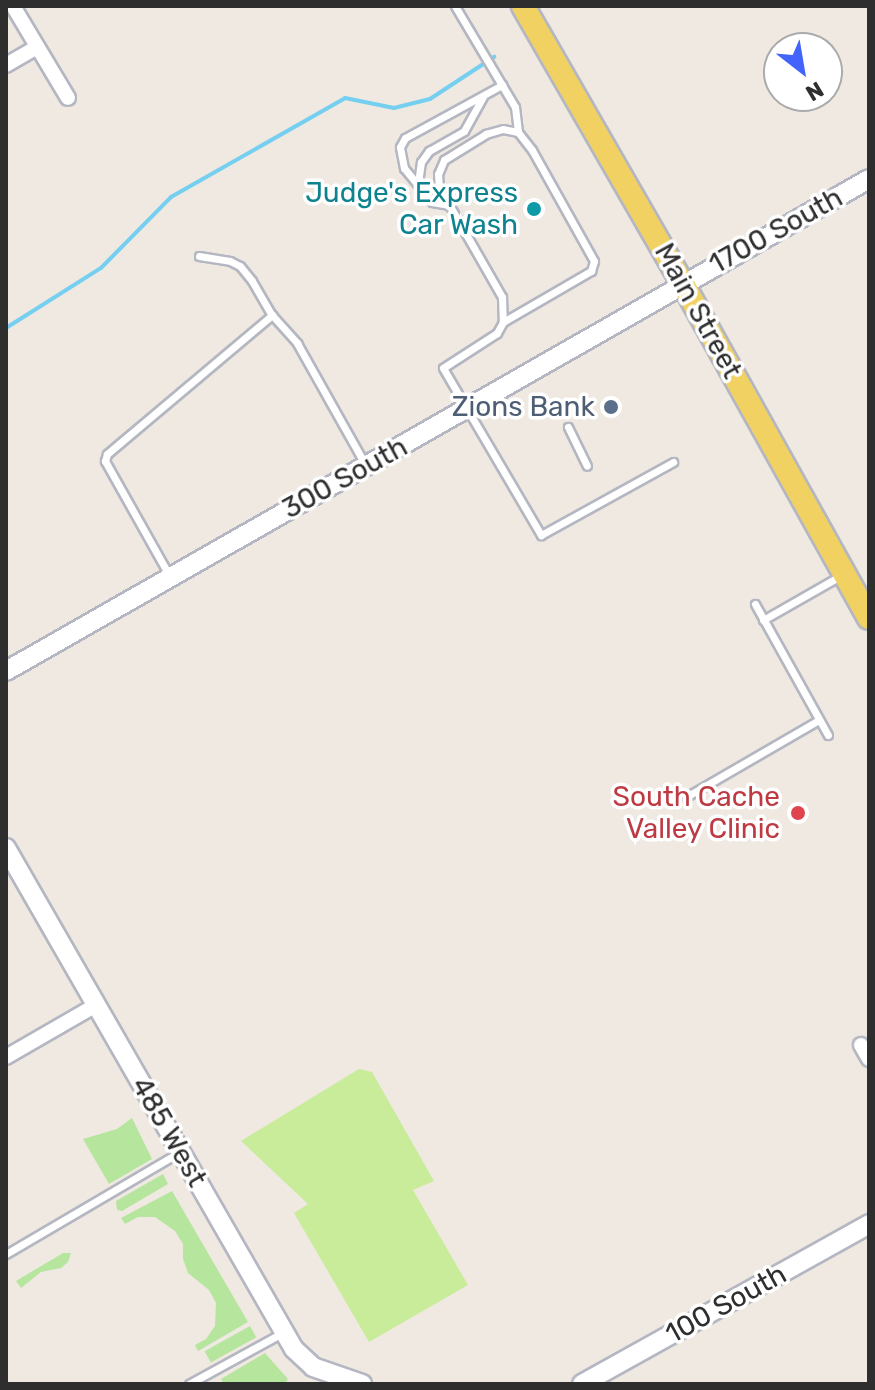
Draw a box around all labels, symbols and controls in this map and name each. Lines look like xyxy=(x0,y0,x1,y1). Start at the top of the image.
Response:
north arrow xyxy=(763,32,843,112)
text: N xyxy=(801,76,828,107)
place label: Judge's Express Car Wash xyxy=(305,176,518,242)
street label: 1700 South xyxy=(704,181,848,281)
marker: Judge's Express Car Wash xyxy=(525,200,543,218)
street label: Main Street xyxy=(647,238,749,384)
place label: Zions Bank xyxy=(452,390,595,424)
marker: Zions Bank xyxy=(602,398,620,416)
street label: 300 South xyxy=(277,430,413,526)
place label: South Cache Valley Clinic xyxy=(613,780,780,846)
marker: South Cache Valley Clinic xyxy=(787,802,809,824)
street label: 485 West xyxy=(124,1071,214,1193)
street label: 100 South xyxy=(660,1257,792,1351)

